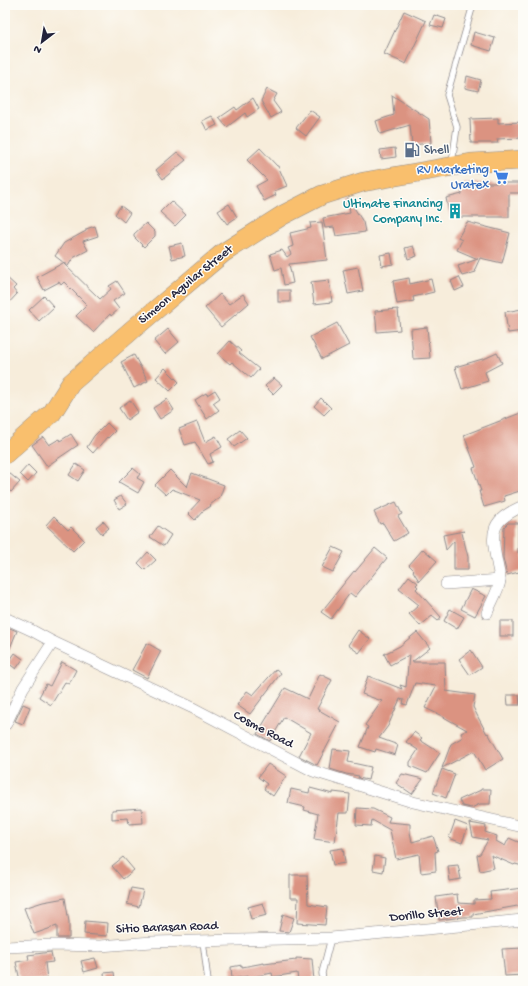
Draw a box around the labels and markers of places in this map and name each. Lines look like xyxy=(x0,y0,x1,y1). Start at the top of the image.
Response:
fuel station icon: Shell xyxy=(403,141,421,159)
place label: Shell xyxy=(424,143,450,158)
place label: RV Marketing Uratex xyxy=(417,163,489,193)
supermarket icon: RV Marketing Uratex xyxy=(492,168,510,186)
place label: Ultimate Financing Company Inc. xyxy=(343,197,443,227)
building icon: Ultimate Financing Company Inc. xyxy=(446,202,464,220)

